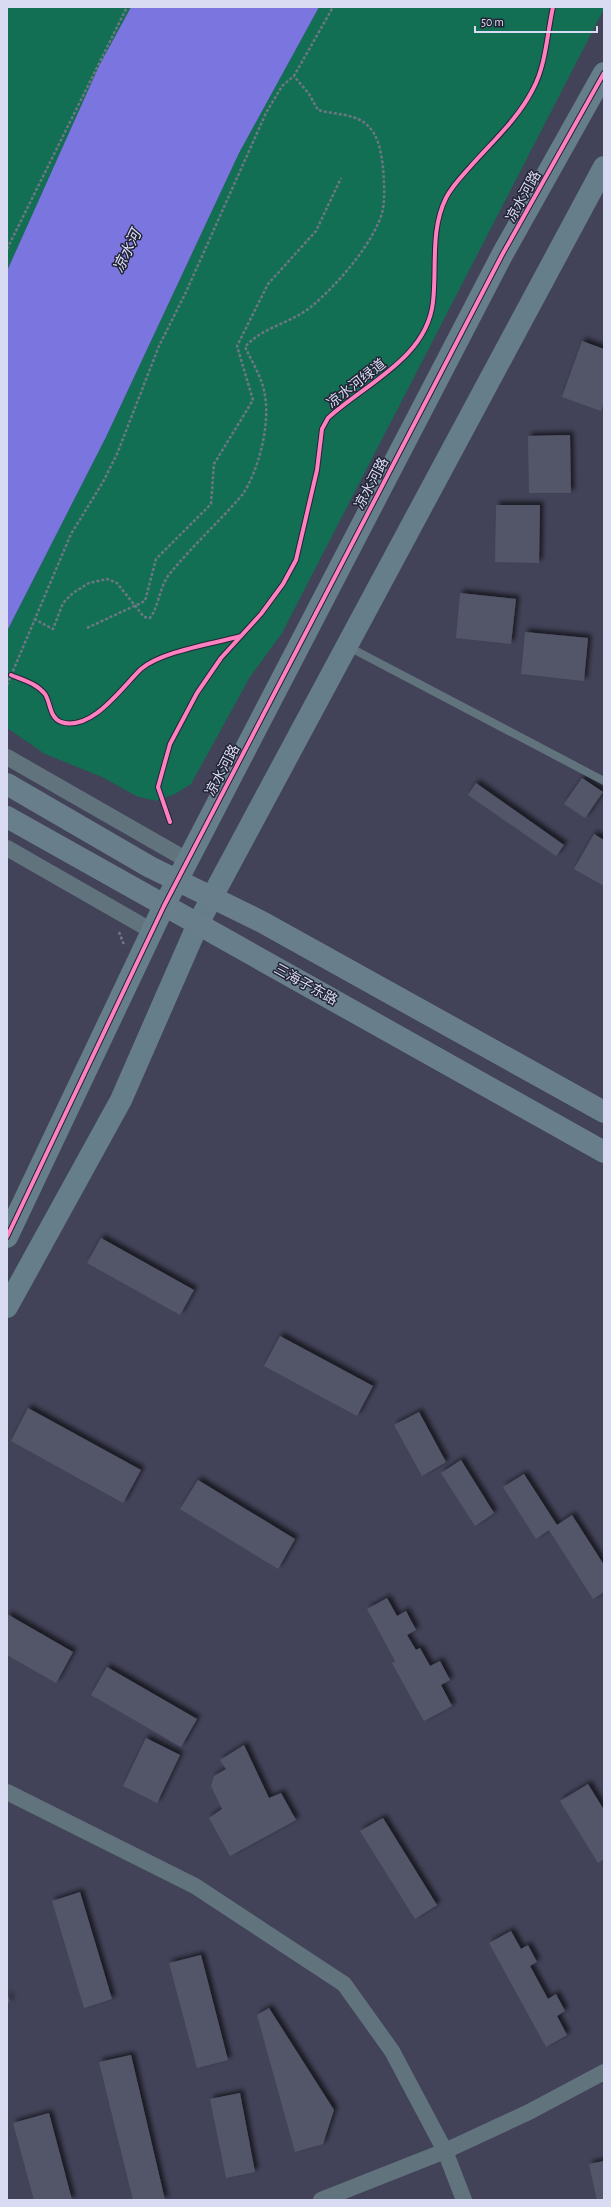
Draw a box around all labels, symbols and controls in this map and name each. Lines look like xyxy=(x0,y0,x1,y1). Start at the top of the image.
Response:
scale bar xyxy=(475,8,597,34)
text: 50 m xyxy=(481,16,504,28)
street label: 凉水河路 xyxy=(503,168,544,224)
water label: 凉水河 xyxy=(110,225,145,275)
street label: 凉水河绿道 xyxy=(324,356,389,411)
street label: 凉水河路 xyxy=(352,455,391,511)
street label: 凉水河路 xyxy=(203,742,242,798)
street label: 三海子东路 xyxy=(272,961,340,1008)

